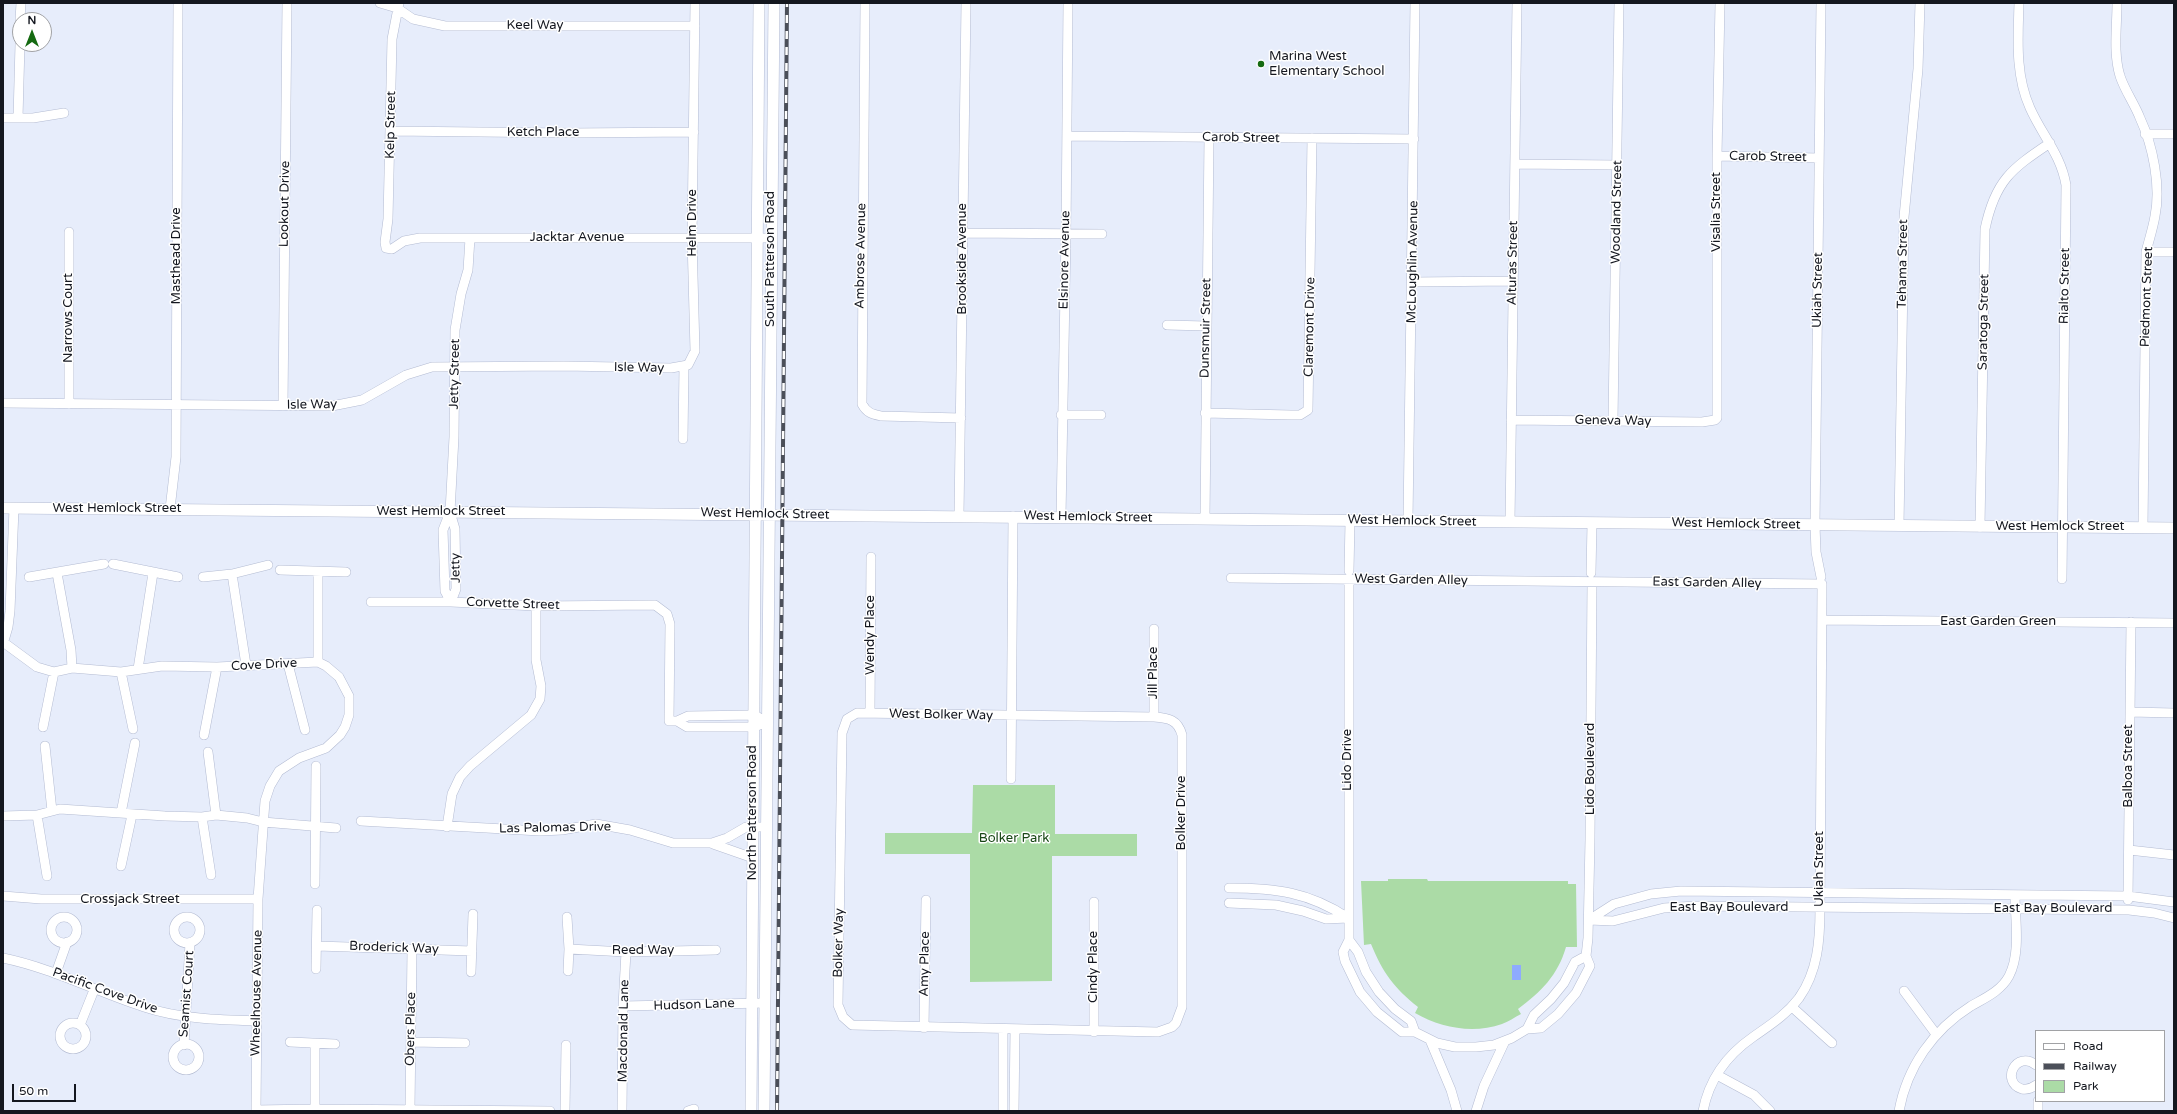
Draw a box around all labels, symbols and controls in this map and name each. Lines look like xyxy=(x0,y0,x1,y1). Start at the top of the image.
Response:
north arrow xyxy=(12,12,52,52)
text: N xyxy=(28,14,36,27)
street label: Keel Way xyxy=(507,18,563,34)
place label: Marina West Elementary School xyxy=(1269,49,1384,80)
marker: Marina West Elementary School xyxy=(1256,59,1266,69)
street label: Kelp Street xyxy=(383,91,399,159)
street label: Ketch Place xyxy=(507,125,579,141)
street label: Carob Street xyxy=(1202,130,1280,146)
street label: Carob Street xyxy=(1729,149,1807,165)
street label: Woodland Street xyxy=(1608,160,1626,264)
street label: Lookout Drive xyxy=(276,161,294,247)
street label: Visalia Street xyxy=(1709,172,1725,252)
street label: Helm Drive xyxy=(685,189,701,257)
street label: South Patterson Road xyxy=(763,191,779,327)
street label: McLoughlin Avenue xyxy=(1404,200,1422,324)
street label: Ambrose Avenue xyxy=(852,203,870,309)
street label: Brookside Avenue xyxy=(955,203,971,315)
street label: Masthead Drive xyxy=(169,207,185,305)
street label: Elsinore Avenue xyxy=(1056,210,1074,310)
street label: Tehama Street xyxy=(1894,219,1912,309)
street label: Alturas Street xyxy=(1504,220,1522,306)
street label: Jacktar Avenue xyxy=(530,230,624,246)
street label: Piedmont Street xyxy=(2137,246,2157,348)
street label: Rialto Street xyxy=(2057,248,2073,324)
street label: Ukiah Street xyxy=(1810,252,1826,328)
street label: Narrows Court xyxy=(61,273,77,363)
street label: Saratoga Street xyxy=(1975,274,1993,370)
street label: Claremont Drive xyxy=(1301,277,1319,377)
street label: Dunsmuir Street xyxy=(1197,278,1215,378)
street label: Jetty Street xyxy=(447,338,463,410)
street label: Isle Way xyxy=(614,360,664,376)
street label: Isle Way xyxy=(287,397,337,413)
street label: Geneva Way xyxy=(1575,413,1651,429)
street label: West Hemlock Street xyxy=(52,501,182,517)
street label: West Hemlock Street xyxy=(376,504,506,520)
street label: West Hemlock Street xyxy=(700,505,830,523)
street label: West Hemlock Street xyxy=(1023,508,1153,526)
street label: West Hemlock Street xyxy=(1347,512,1477,530)
street label: West Hemlock Street xyxy=(1671,515,1801,533)
street label: West Hemlock Street xyxy=(1995,519,2125,535)
street label: Jetty xyxy=(448,553,464,583)
street label: West Garden Alley xyxy=(1354,571,1468,589)
street label: East Garden Alley xyxy=(1652,574,1762,592)
street label: Corvette Street xyxy=(466,595,560,613)
street label: Wendy Place xyxy=(863,595,879,675)
street label: East Garden Green xyxy=(1940,614,2056,630)
street label: Jill Place xyxy=(1146,647,1162,699)
street label: Cove Drive xyxy=(231,655,297,675)
street label: West Bolker Way xyxy=(889,706,993,724)
street label: Lido Boulevard xyxy=(1583,723,1599,815)
street label: Balboa Street xyxy=(2121,724,2137,808)
street label: Lido Drive xyxy=(1340,729,1356,791)
street label: North Patterson Road xyxy=(745,745,761,881)
street label: Bolker Drive xyxy=(1174,776,1190,850)
street label: Las Palomas Drive xyxy=(499,819,611,837)
park label: Bolker Park xyxy=(979,831,1049,847)
street label: Ukiah Street xyxy=(1812,831,1828,907)
street label: Crossjack Street xyxy=(80,892,180,908)
street label: East Bay Boulevard xyxy=(1669,900,1789,916)
street label: East Bay Boulevard xyxy=(1993,901,2113,917)
street label: Bolker Way xyxy=(831,908,847,978)
street label: Wheelhouse Avenue xyxy=(248,930,266,1056)
street label: Amy Place xyxy=(917,931,933,997)
street label: Cindy Place xyxy=(1086,931,1102,1003)
street label: Broderick Way xyxy=(349,939,439,957)
street label: Reed Way xyxy=(612,943,674,959)
street label: Seamist Court xyxy=(176,950,198,1038)
street label: Pacific Cove Drive xyxy=(50,965,160,1017)
street label: Macdonald Lane xyxy=(615,979,633,1083)
street label: Obers Place xyxy=(403,992,419,1066)
street label: Hudson Lane xyxy=(653,996,735,1014)
legend xyxy=(2035,1030,2165,1102)
text: Road xyxy=(2073,1039,2103,1053)
text: Railway xyxy=(2073,1059,2117,1073)
scale bar xyxy=(14,1076,78,1102)
text: Park xyxy=(2073,1079,2099,1093)
text: 50 m xyxy=(19,1084,48,1098)

